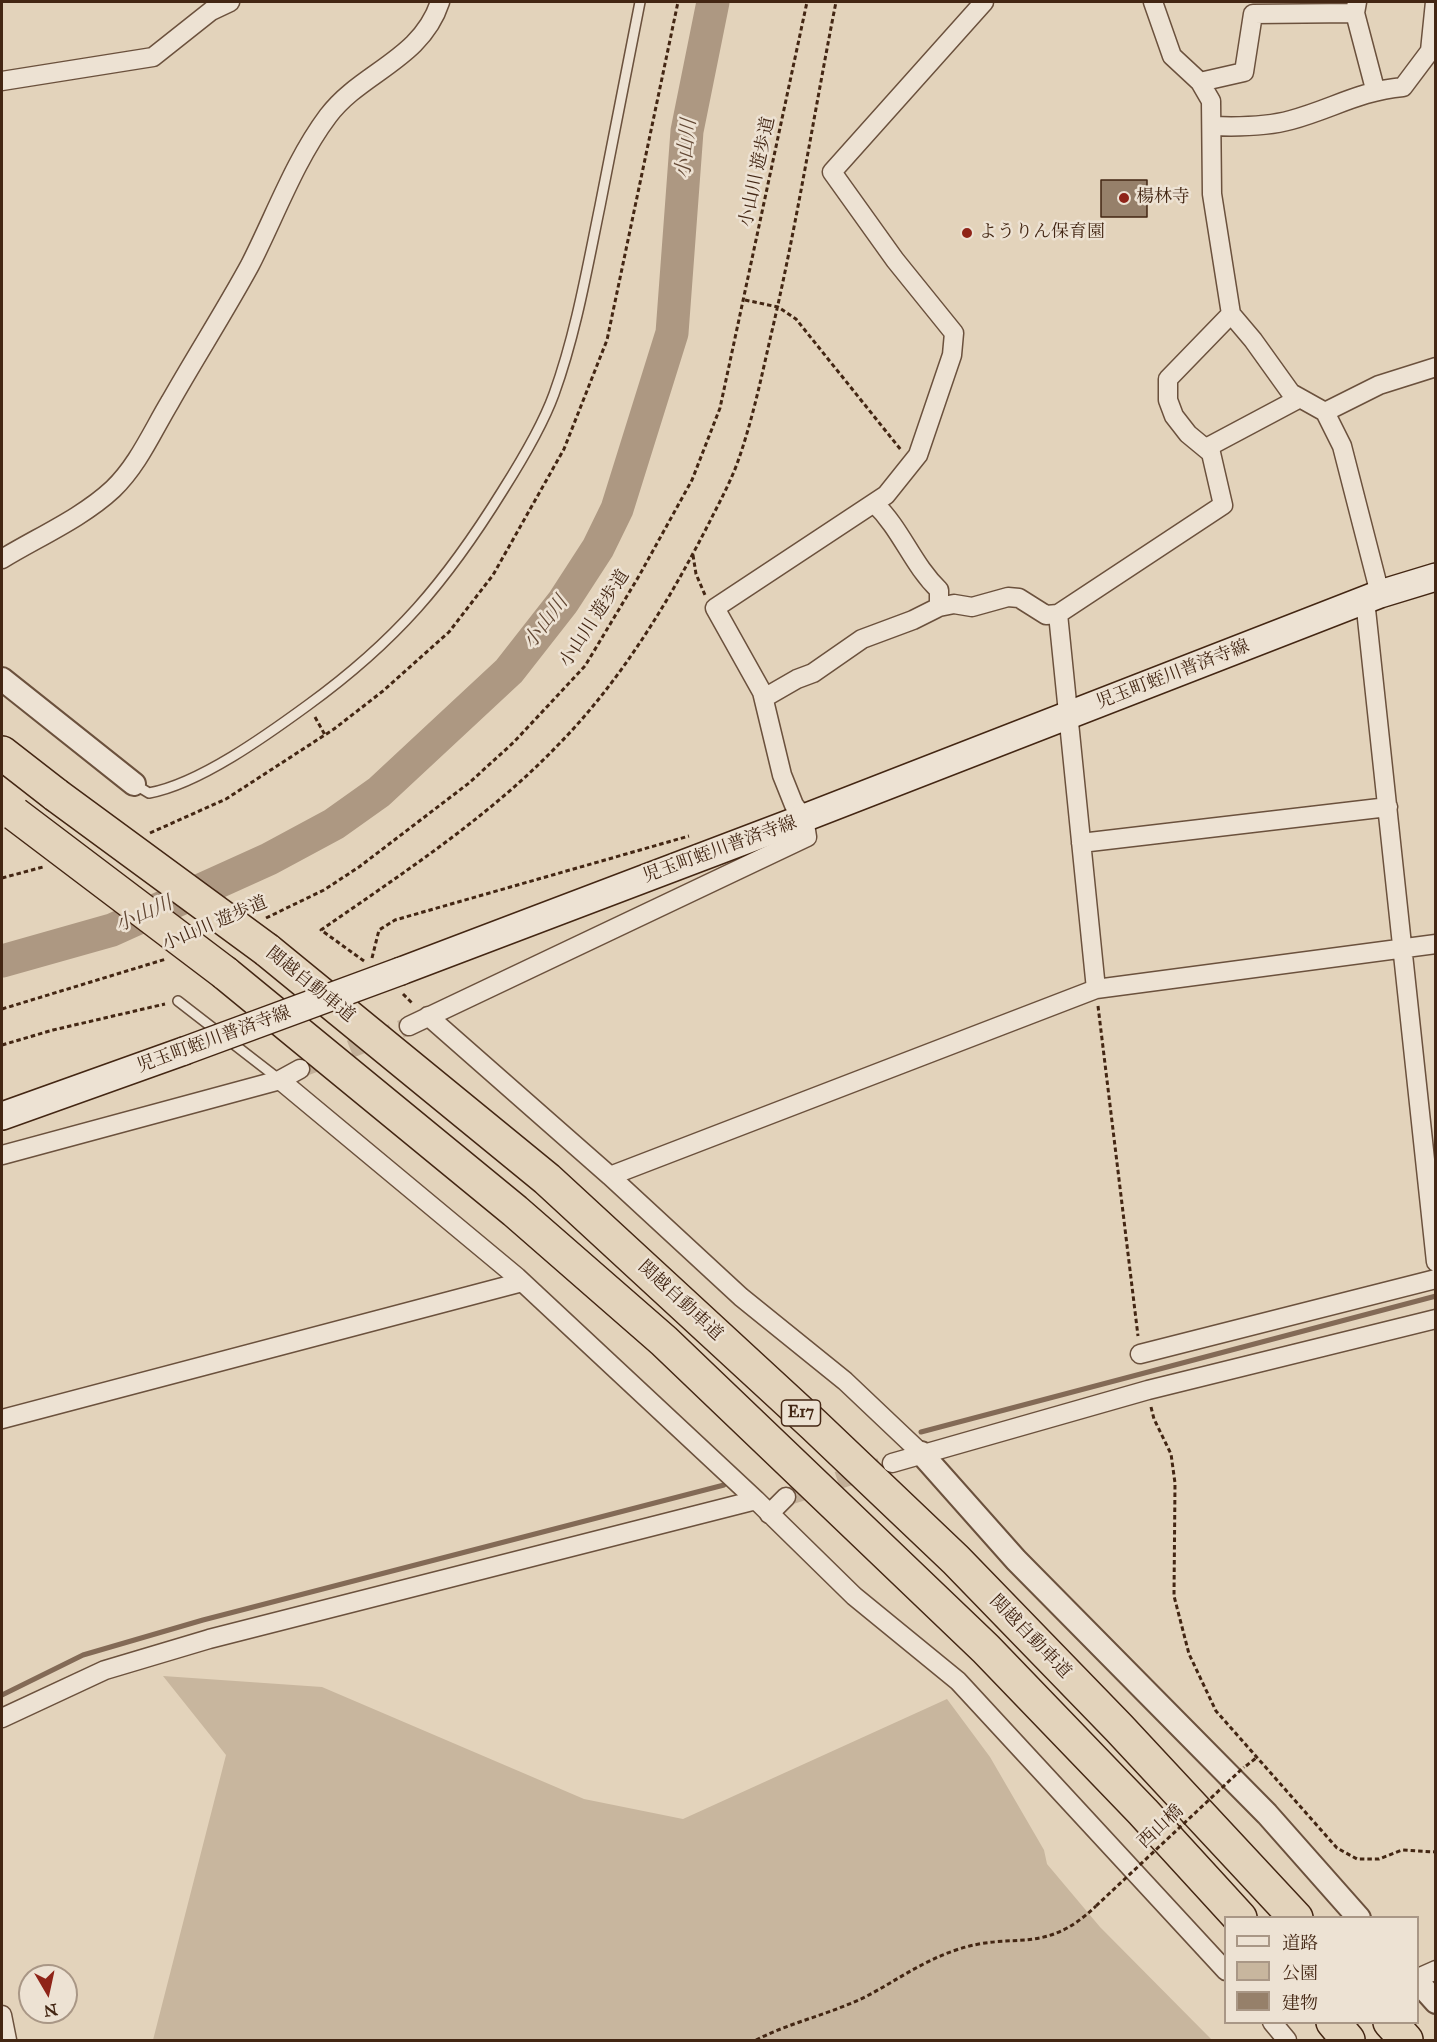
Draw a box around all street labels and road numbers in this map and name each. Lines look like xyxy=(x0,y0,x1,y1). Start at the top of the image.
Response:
street label: 小山川 遊歩道 xyxy=(736,115,780,229)
street label: 小山川 遊歩道 xyxy=(555,566,635,672)
street label: 児玉町蛭川普済寺線 xyxy=(1094,636,1252,714)
street label: 児玉町蛭川普済寺線 xyxy=(640,812,800,888)
street label: 小山川 遊歩道 xyxy=(159,892,271,956)
street label: 関越自動車道 xyxy=(261,943,359,1027)
street label: 児玉町蛭川普済寺線 xyxy=(134,1002,294,1078)
street label: 関越自動車道 xyxy=(633,1256,727,1346)
road number: E17 xyxy=(782,1400,820,1426)
street label: 関越自動車道 xyxy=(985,1591,1075,1683)
street label: 西山橋 xyxy=(1134,1801,1188,1853)

